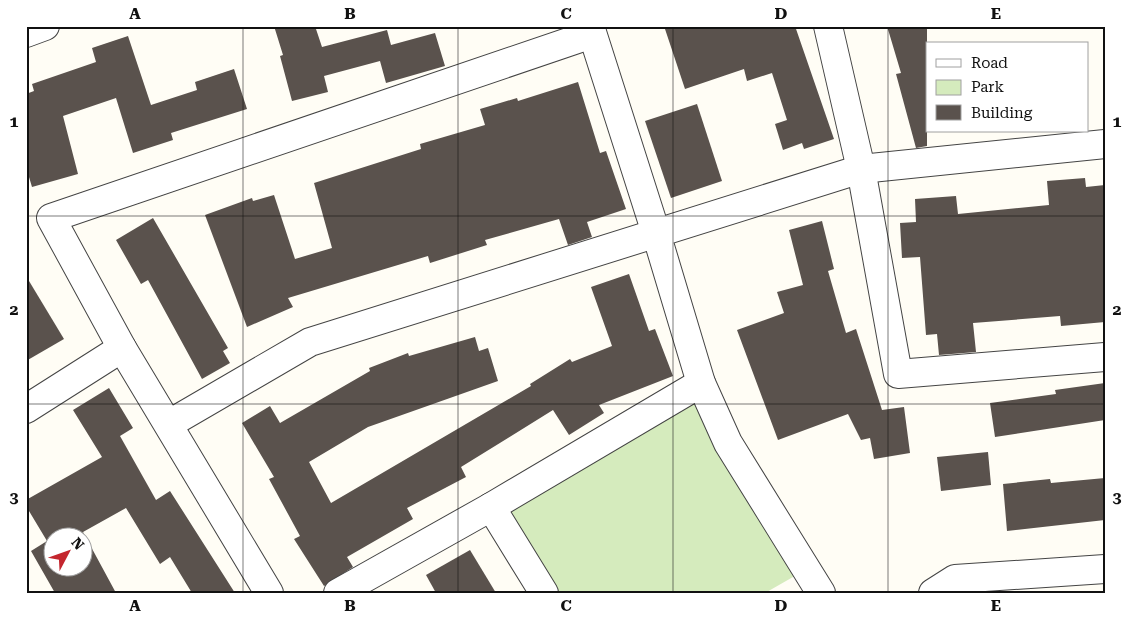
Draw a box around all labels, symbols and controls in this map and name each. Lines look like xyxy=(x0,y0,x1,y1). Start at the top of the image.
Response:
text: A xyxy=(129,4,141,23)
text: B xyxy=(344,4,356,23)
text: C xyxy=(560,4,572,23)
text: D xyxy=(775,4,788,23)
text: E xyxy=(991,4,1001,23)
legend xyxy=(926,42,1088,132)
text: Road xyxy=(971,54,1008,72)
text: Park xyxy=(971,78,1005,96)
text: Building xyxy=(971,104,1033,122)
text: 1 xyxy=(10,112,19,131)
text: 1 xyxy=(1113,112,1122,131)
text: 2 xyxy=(10,300,19,319)
text: 2 xyxy=(1113,300,1122,319)
text: 3 xyxy=(10,488,19,507)
text: 3 xyxy=(1113,488,1122,507)
north arrow xyxy=(42,526,92,576)
text: N xyxy=(68,534,88,553)
text: A xyxy=(129,596,141,615)
text: B xyxy=(344,596,356,615)
text: C xyxy=(560,596,572,615)
text: D xyxy=(775,596,788,615)
text: E xyxy=(991,596,1001,615)

